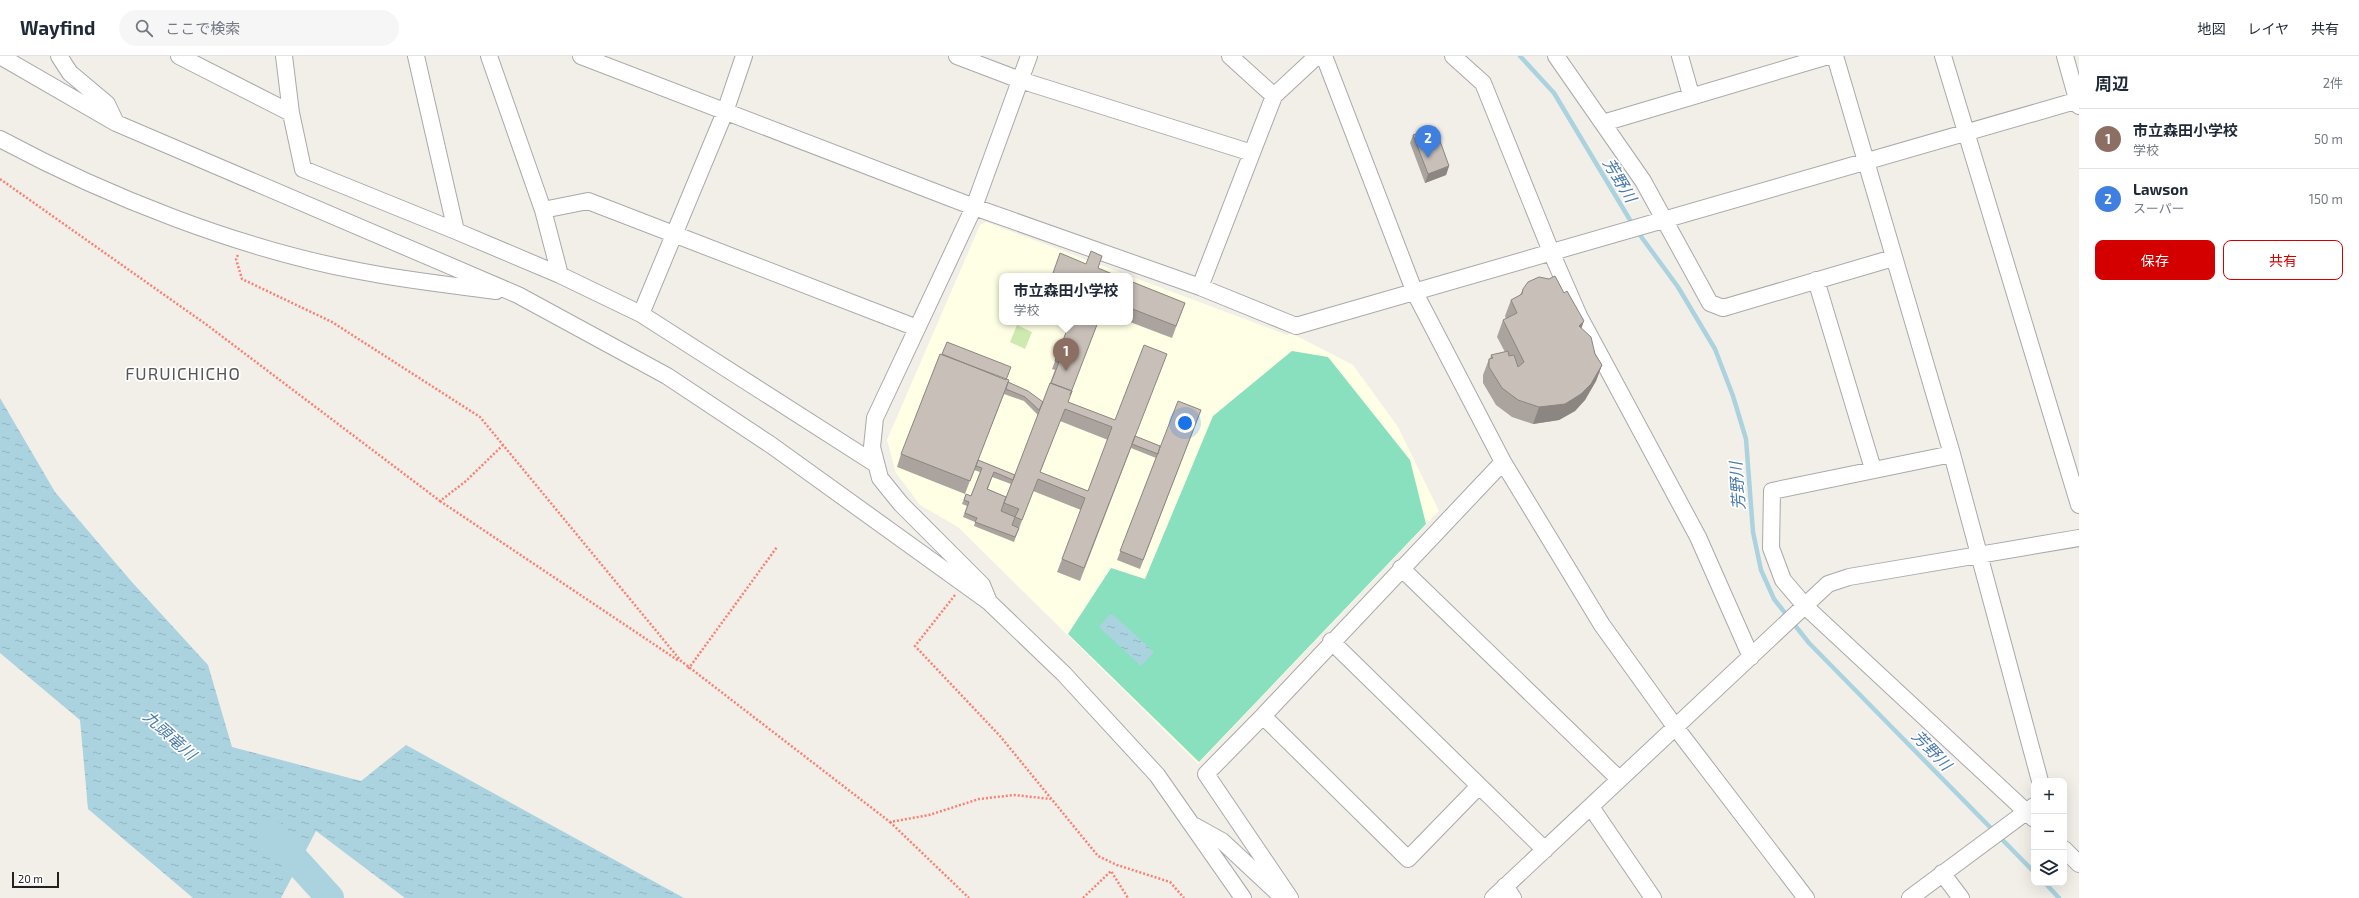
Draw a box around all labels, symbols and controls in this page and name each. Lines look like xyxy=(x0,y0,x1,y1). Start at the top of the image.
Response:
search box xyxy=(119,10,399,46)
text: Wayfind xyxy=(20,16,95,39)
icon: search xyxy=(133,17,155,39)
text: ここで検索 xyxy=(165,19,240,37)
text: 地図 xyxy=(2197,20,2225,37)
text: レイヤ xyxy=(2247,20,2289,37)
text: 共有 xyxy=(2311,20,2339,37)
text: 周辺 xyxy=(2095,73,2129,93)
text: 2件 xyxy=(2323,75,2343,91)
text: 市立森田小学校 xyxy=(2133,121,2238,139)
pin: 2 xyxy=(1415,125,1441,158)
text: 1 xyxy=(2105,131,2111,147)
text: 50 m xyxy=(2314,131,2343,147)
text: 学校 xyxy=(2133,142,2159,158)
water label: 芳野川 xyxy=(1600,154,1642,207)
text: Lawson xyxy=(2133,180,2188,198)
text: 2 xyxy=(2104,191,2112,207)
text: 150 m xyxy=(2309,191,2343,207)
text: スーパー xyxy=(2133,200,2185,216)
button: 保存 xyxy=(2095,240,2215,280)
button: 共有 xyxy=(2223,240,2343,280)
popup xyxy=(999,273,1133,325)
text: 市立森田小学校 xyxy=(1013,281,1119,299)
text: 学校 xyxy=(1013,302,1040,318)
pin: 1 xyxy=(1053,338,1079,371)
district label: FURUICHICHO xyxy=(125,363,241,383)
your location xyxy=(1175,413,1195,433)
water label: 芳野川 xyxy=(1725,459,1748,511)
water label: 九頭竜川 xyxy=(140,706,202,764)
water label: 芳野川 xyxy=(1909,726,1957,775)
map controls xyxy=(2031,778,2067,886)
button: + xyxy=(2031,778,2067,814)
button: − xyxy=(2031,814,2067,850)
button: layers xyxy=(2031,850,2067,886)
scale bar xyxy=(12,870,59,889)
text: 20 m xyxy=(18,872,43,885)

